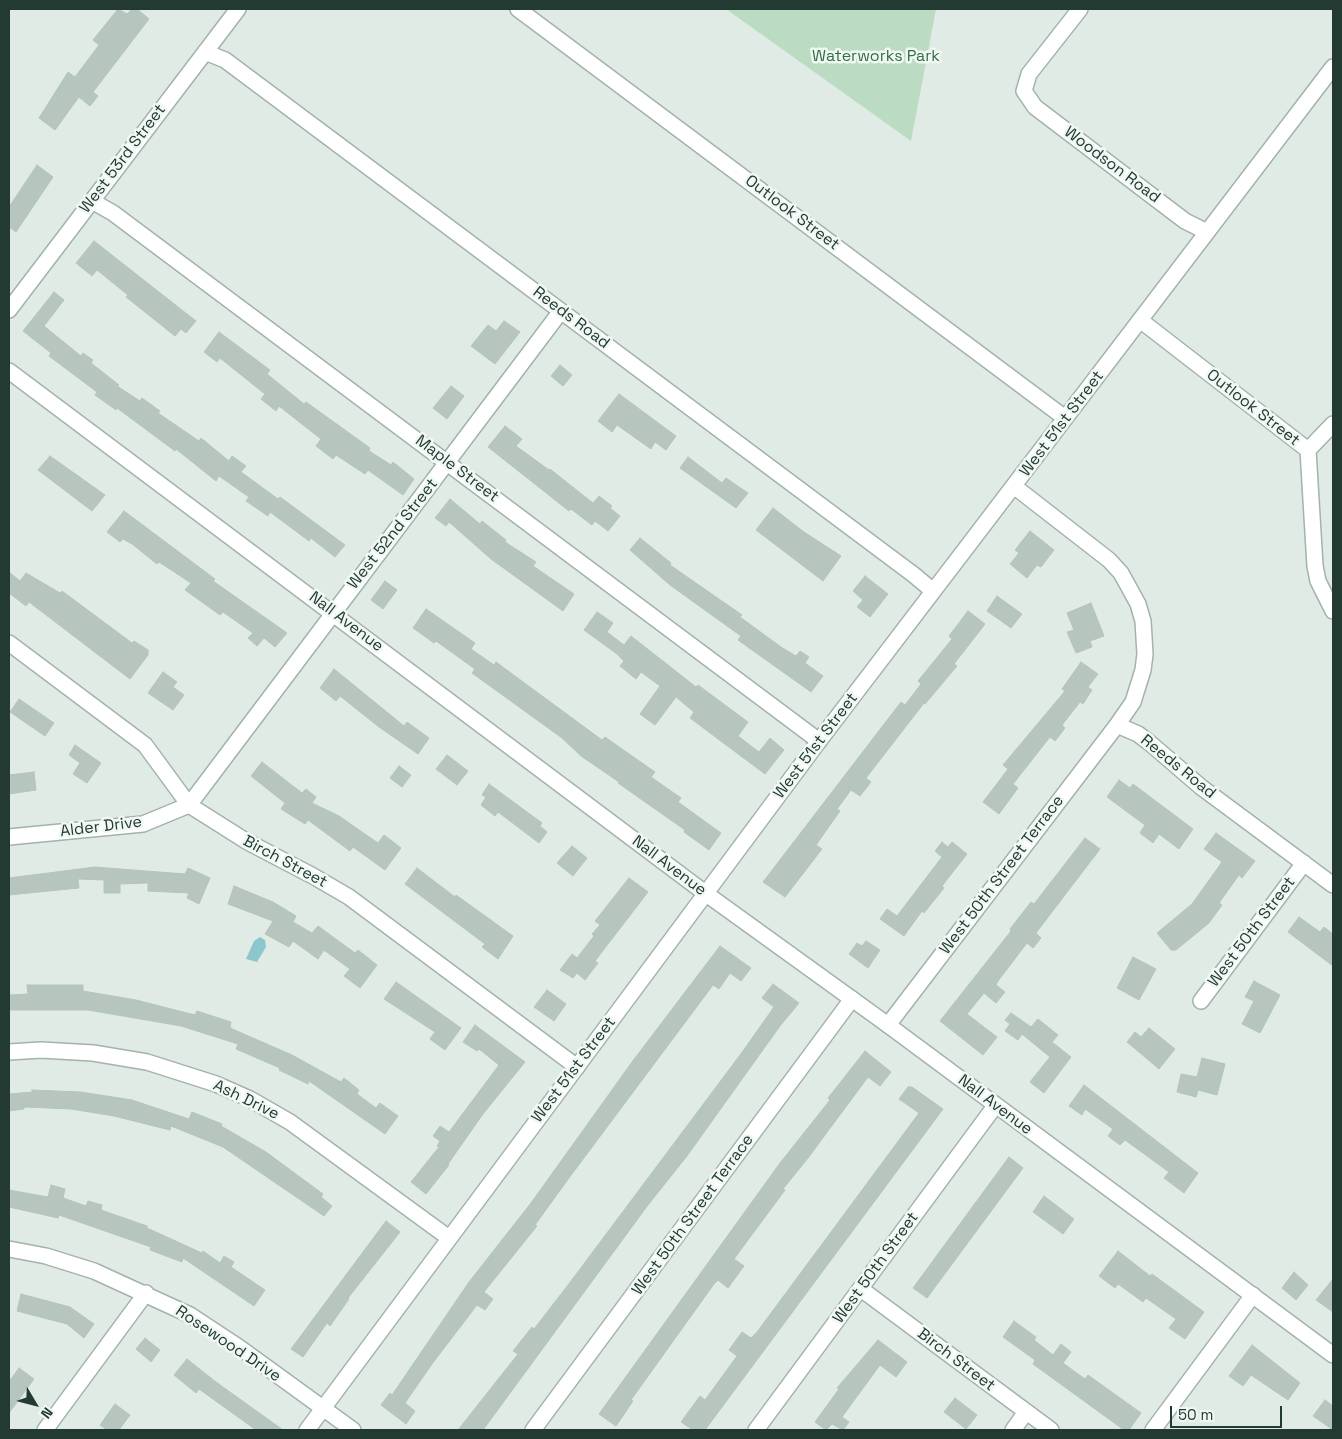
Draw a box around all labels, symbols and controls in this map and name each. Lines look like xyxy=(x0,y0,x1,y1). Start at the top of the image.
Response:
park label: Waterworks Park xyxy=(812,47,940,67)
street label: West 53rd Street xyxy=(76,101,170,217)
street label: Woodson Road xyxy=(1060,123,1164,207)
street label: Outlook Street xyxy=(741,171,843,255)
street label: Reeds Road xyxy=(529,283,613,353)
street label: Outlook Street xyxy=(1202,366,1304,450)
street label: West 51st Street xyxy=(1016,367,1108,481)
street label: Maple Street xyxy=(411,431,503,507)
street label: West 52nd Street xyxy=(344,475,442,593)
street label: Nall Avenue xyxy=(305,588,387,656)
street label: West 51st Street xyxy=(770,689,862,803)
street label: Reeds Road xyxy=(1137,731,1219,803)
street label: West 50th Street Terrace xyxy=(936,792,1068,958)
street label: Alder Drive xyxy=(59,812,143,842)
street label: Birch Street xyxy=(240,832,330,892)
street label: Nall Avenue xyxy=(628,832,710,900)
street label: West 50th Street xyxy=(1204,873,1300,991)
street label: West 51st Street xyxy=(528,1013,620,1127)
street label: Nall Avenue xyxy=(954,1071,1036,1139)
street label: Ash Drive xyxy=(210,1076,282,1124)
street label: West 50th Street Terrace xyxy=(628,1131,758,1299)
street label: West 50th Street xyxy=(829,1209,923,1327)
street label: Rosewood Drive xyxy=(172,1302,284,1386)
street label: Birch Street xyxy=(913,1324,999,1396)
north arrow xyxy=(10,1379,60,1429)
scale bar xyxy=(1172,1396,1284,1428)
text: N xyxy=(37,1404,57,1422)
text: 50 m xyxy=(1178,1405,1213,1424)

